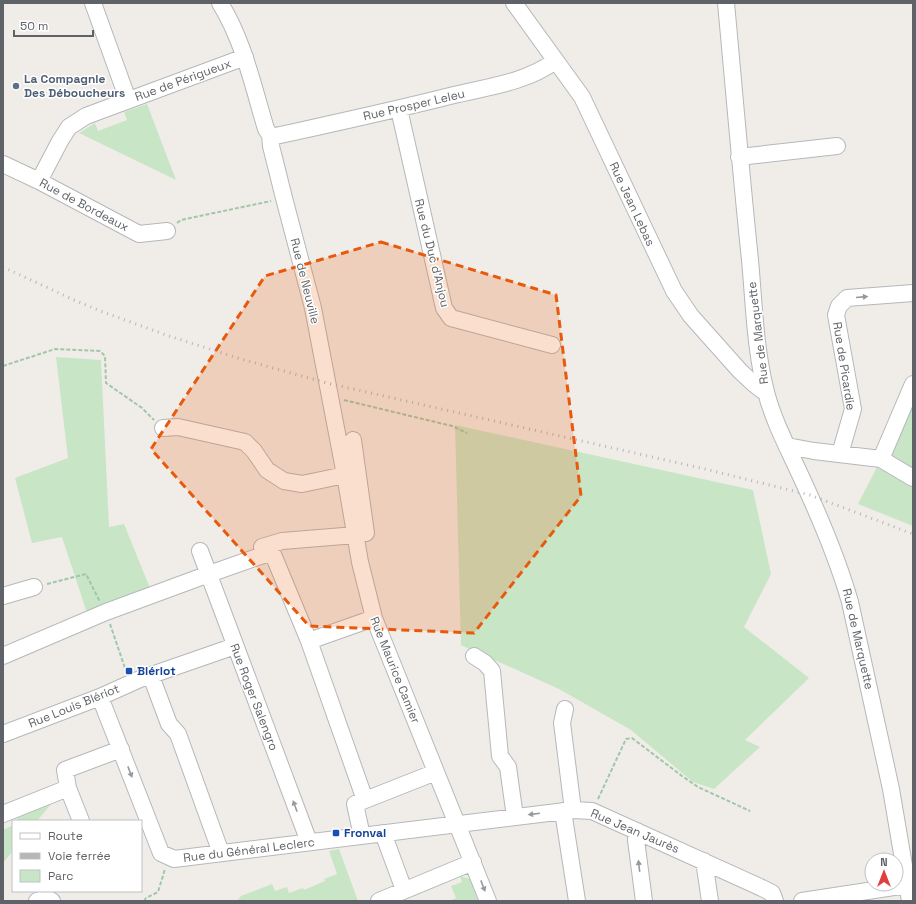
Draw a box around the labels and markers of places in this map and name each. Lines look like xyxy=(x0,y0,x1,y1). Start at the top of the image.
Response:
place label: La Compagnie Des Déboucheurs xyxy=(24,71,125,101)
marker: La Compagnie Des Déboucheurs xyxy=(11,81,21,91)
place label: Blériot xyxy=(137,663,176,679)
marker: Blériot xyxy=(124,666,134,676)
place label: Fronval xyxy=(344,825,386,841)
marker: Fronval xyxy=(331,828,341,838)

